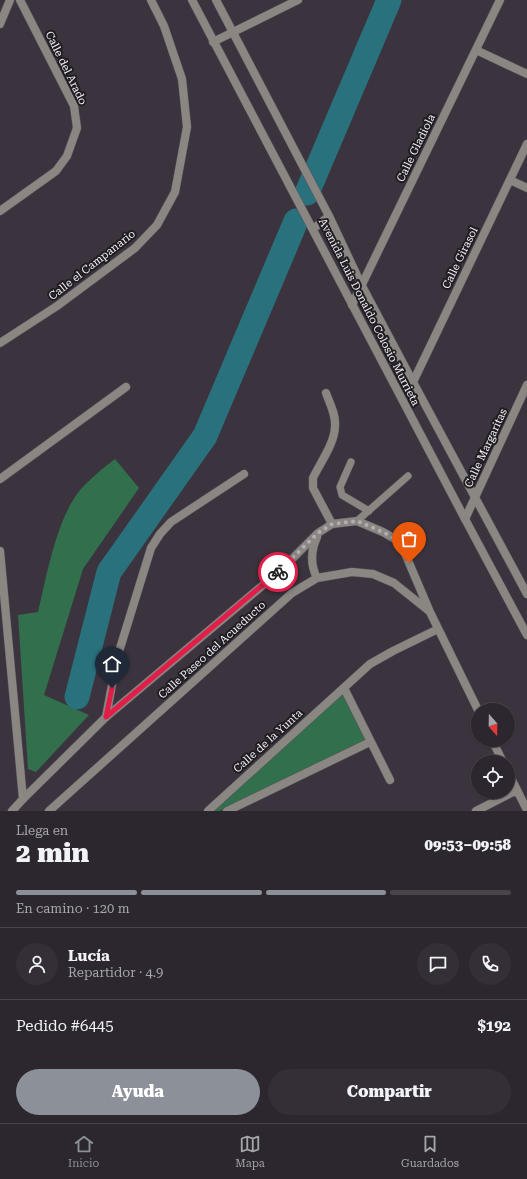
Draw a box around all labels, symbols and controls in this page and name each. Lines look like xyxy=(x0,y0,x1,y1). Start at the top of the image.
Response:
street label: Calle del Arado xyxy=(43,29,90,107)
street label: Calle Gladiola xyxy=(394,112,438,184)
street label: Avenida Luis Donaldo Colosio Murrieta xyxy=(316,216,422,408)
street label: Calle Girasol xyxy=(439,224,481,291)
street label: Calle el Campanario xyxy=(46,227,138,303)
street label: Calle Margaritas xyxy=(462,407,510,489)
pin xyxy=(392,522,426,563)
icon: bag xyxy=(398,528,420,550)
courier xyxy=(258,552,298,592)
icon: bike xyxy=(267,561,289,583)
street label: Calle Paseo del Acueducto xyxy=(156,598,268,702)
pin xyxy=(95,647,129,688)
icon: home xyxy=(101,653,123,675)
north arrow xyxy=(471,703,515,747)
map controls xyxy=(471,703,515,799)
street label: Calle de la Yunta xyxy=(231,707,305,775)
button: locate xyxy=(471,755,515,799)
text: Llega en xyxy=(16,823,68,838)
text: 09:53–09:58 xyxy=(425,836,511,854)
text: 2 min xyxy=(16,838,89,868)
text: En camino · 120 m xyxy=(16,901,130,916)
button: person xyxy=(16,943,58,985)
button: chat xyxy=(417,943,459,985)
button: phone xyxy=(469,943,511,985)
text: Lucía xyxy=(68,947,110,965)
text: Repartidor · 4.9 xyxy=(68,965,163,980)
text: Pedido #6445 xyxy=(16,1017,114,1035)
text: $192 xyxy=(477,1017,511,1035)
button: Ayuda xyxy=(16,1069,260,1115)
button: Compartir xyxy=(268,1069,511,1115)
tab: Inicio xyxy=(68,1133,99,1170)
tab: Mapa xyxy=(235,1133,265,1170)
tab: Guardados xyxy=(401,1133,459,1170)

